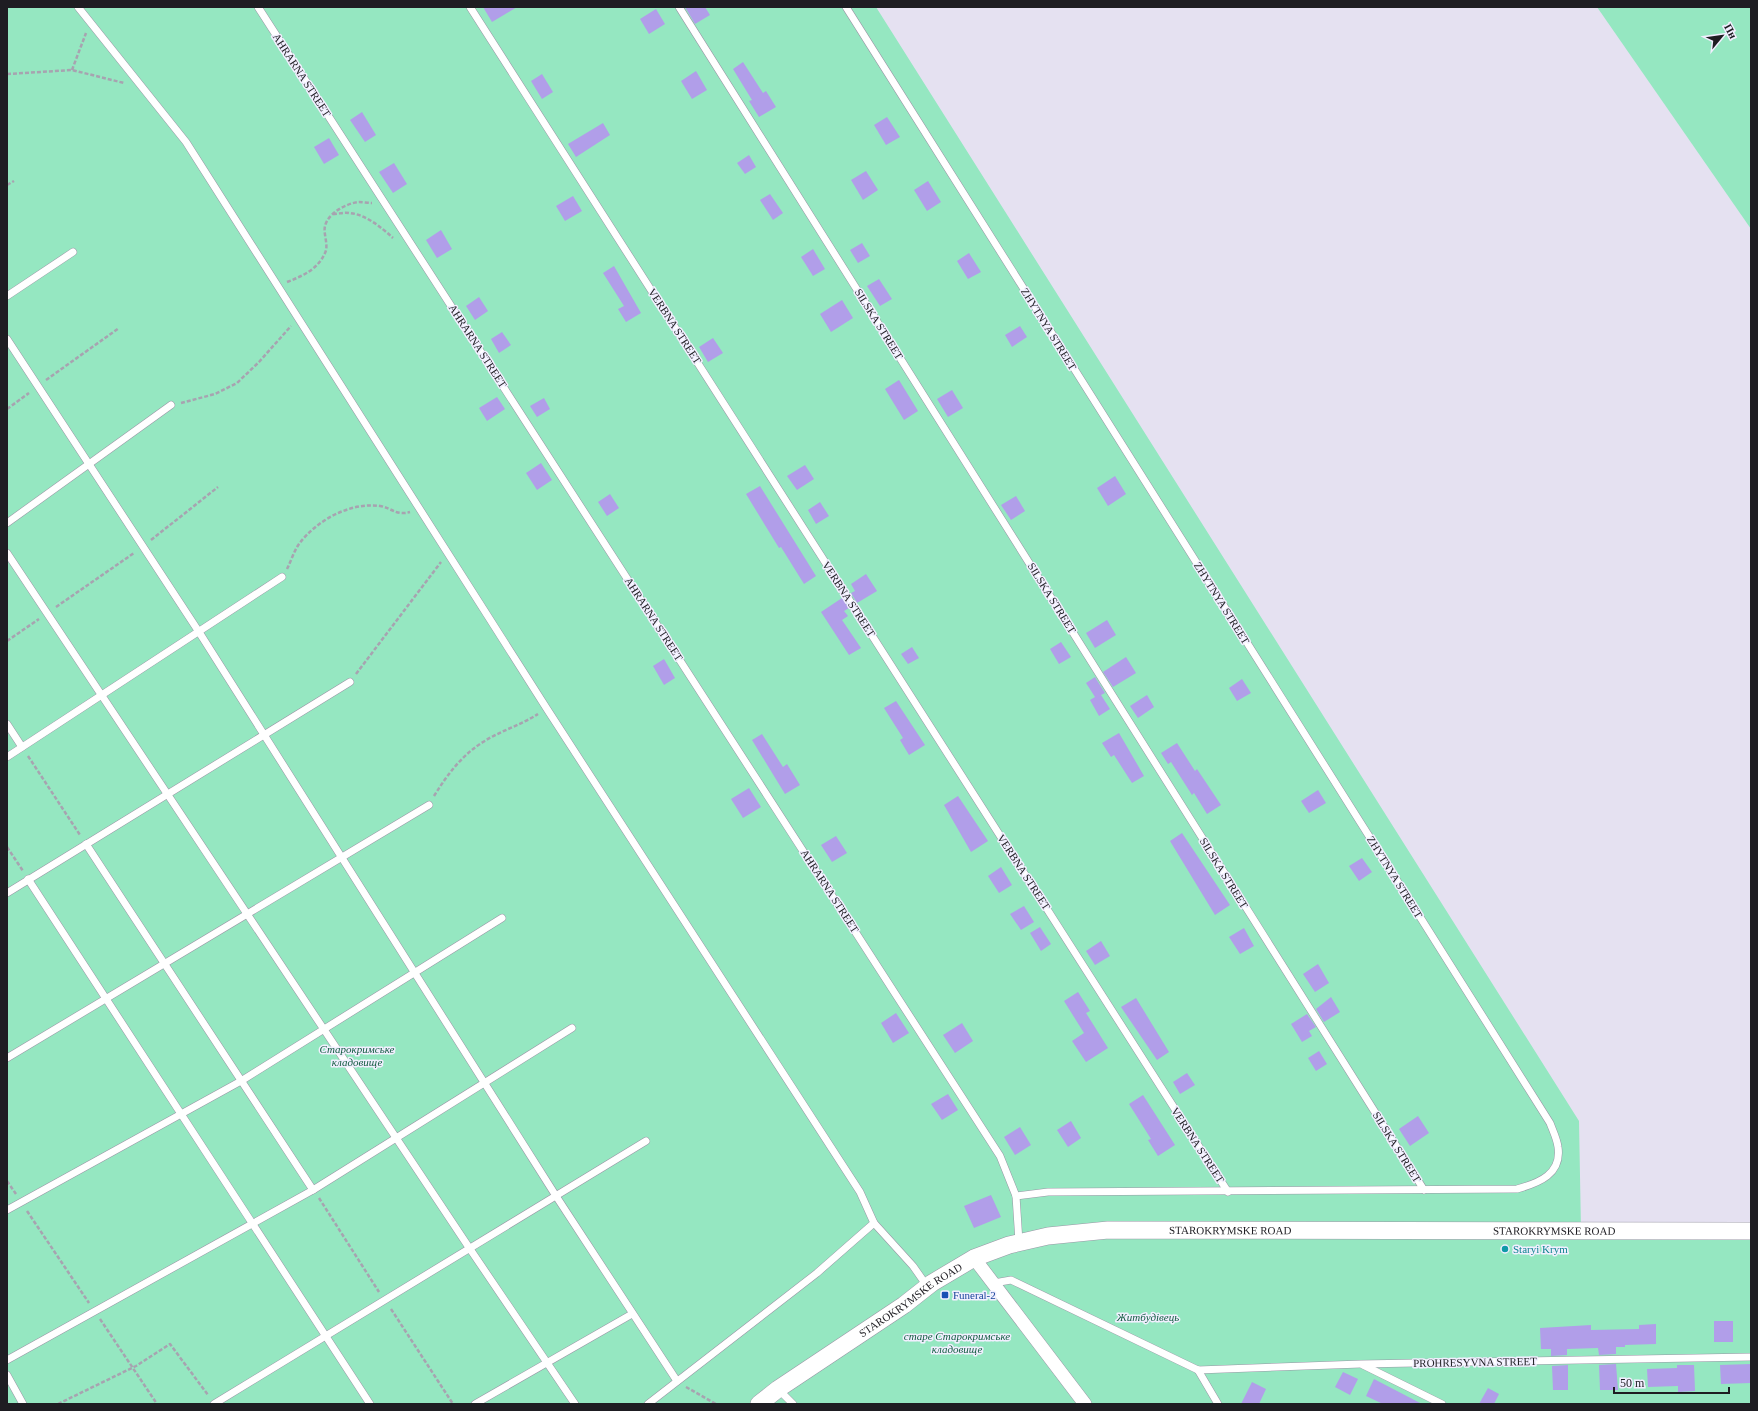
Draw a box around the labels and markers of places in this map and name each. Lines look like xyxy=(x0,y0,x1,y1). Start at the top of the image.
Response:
place label: Staryi Krym xyxy=(1513,1243,1568,1255)
marker: Staryi Krym xyxy=(1500,1244,1510,1254)
place label: Funeral-2 xyxy=(953,1289,996,1301)
marker: Funeral-2 xyxy=(940,1290,950,1300)

